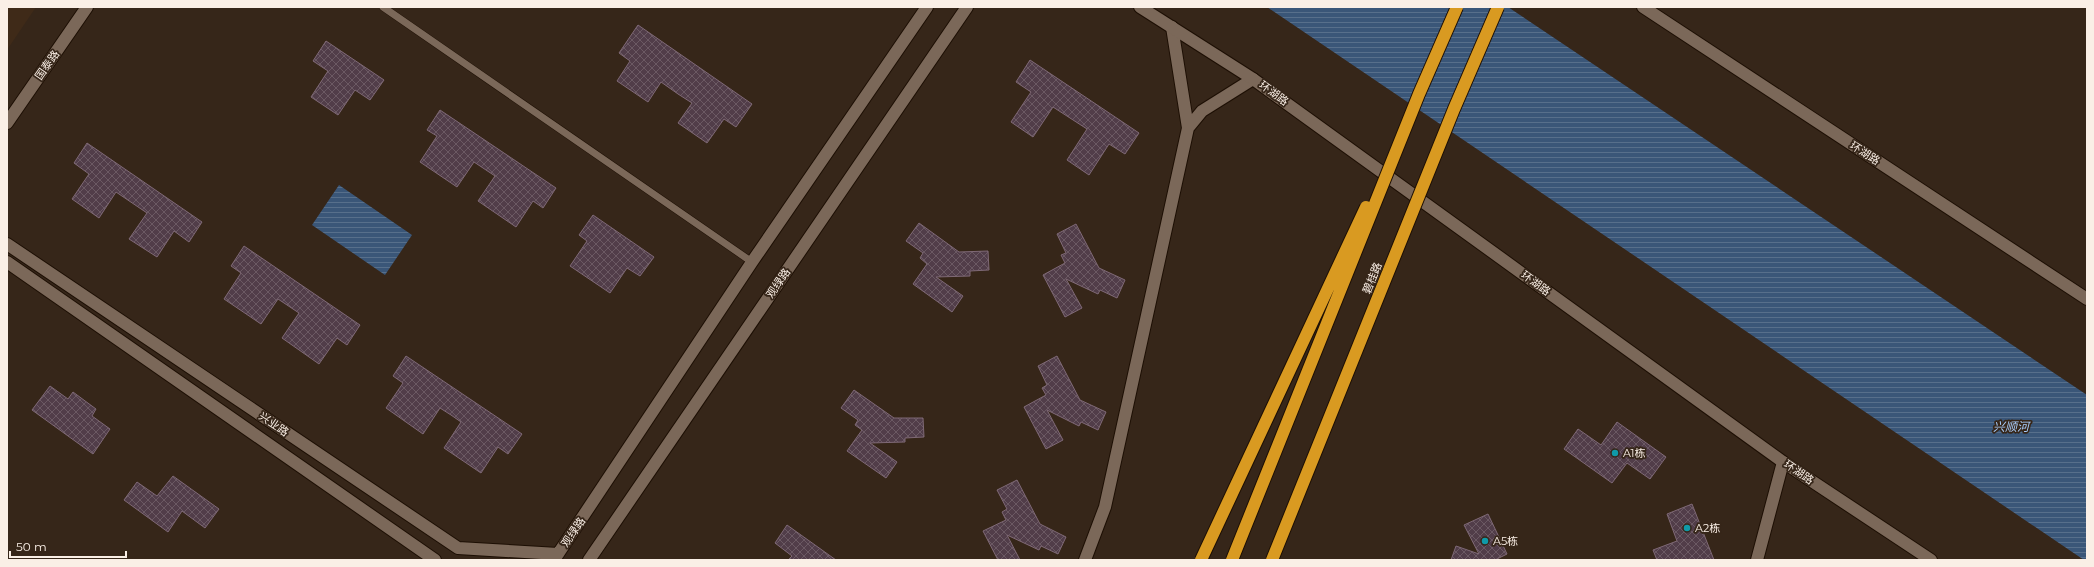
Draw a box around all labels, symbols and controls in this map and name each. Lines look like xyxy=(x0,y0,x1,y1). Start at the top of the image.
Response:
street label: 国泰路 xyxy=(32,47,62,83)
street label: 环湖路 xyxy=(1257,78,1291,108)
street label: 环湖路 xyxy=(1847,138,1883,168)
street label: 碧桂路 xyxy=(1359,260,1385,296)
street label: 观绿路 xyxy=(763,265,793,301)
street label: 环湖路 xyxy=(1519,268,1553,298)
street label: 兴业路 xyxy=(256,409,292,439)
water label: 兴顺河 xyxy=(1993,419,2031,434)
place label: A1栋 xyxy=(1623,446,1645,460)
marker: A1栋 xyxy=(1610,448,1620,458)
street label: 环湖路 xyxy=(1781,457,1817,487)
street label: 观绿路 xyxy=(558,514,588,550)
place label: A2栋 xyxy=(1695,521,1720,535)
marker: A2栋 xyxy=(1682,523,1692,533)
scale bar xyxy=(10,533,126,559)
place label: A5栋 xyxy=(1493,534,1518,548)
marker: A5栋 xyxy=(1480,536,1490,546)
text: 50 m xyxy=(16,539,47,554)

